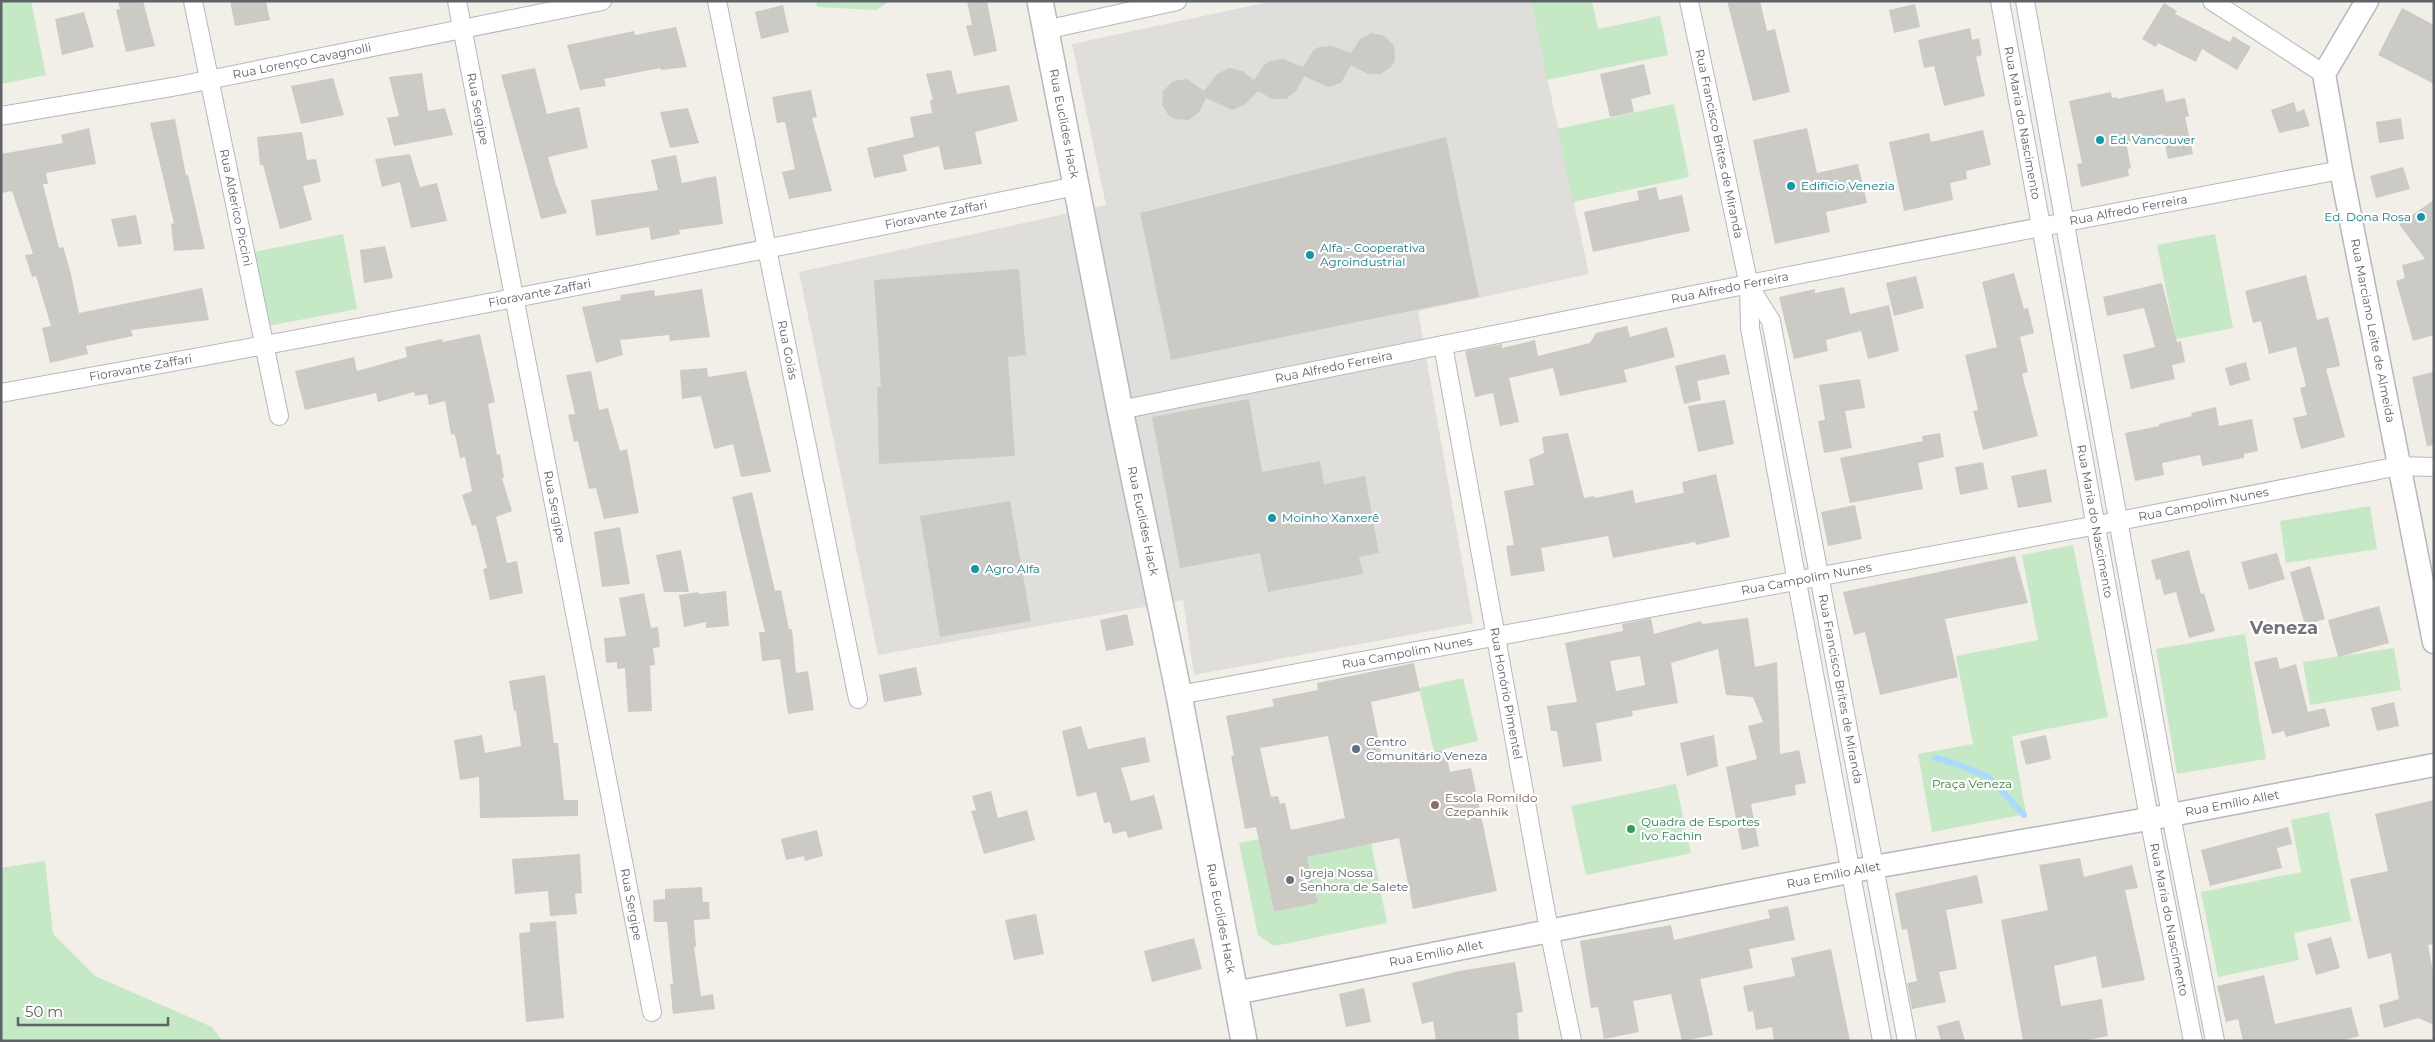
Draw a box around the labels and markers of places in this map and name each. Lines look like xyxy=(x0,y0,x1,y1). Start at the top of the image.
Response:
place label: Ed. Vancouver xyxy=(2110,132,2195,147)
marker: Ed. Vancouver xyxy=(2094,134,2106,146)
place label: Edifício Venezia xyxy=(1801,178,1895,193)
marker: Edifício Venezia xyxy=(1785,180,1797,192)
place label: Ed. Dona Rosa xyxy=(2324,209,2411,224)
marker: Ed. Dona Rosa xyxy=(2415,211,2427,223)
place label: Alfa - Cooperativa Agroindustrial xyxy=(1320,240,1425,269)
marker: Alfa - Cooperativa Agroindustrial xyxy=(1304,249,1316,261)
place label: Moinho Xanxerê xyxy=(1282,510,1379,525)
marker: Moinho Xanxerê xyxy=(1266,512,1278,524)
place label: Agro Alfa xyxy=(985,561,1040,576)
marker: Agro Alfa xyxy=(969,563,981,575)
place label: Centro Comunitário Veneza xyxy=(1366,734,1488,763)
marker: Centro Comunitário Veneza xyxy=(1350,743,1362,755)
place label: Escola Romildo Czepanhik xyxy=(1445,790,1537,819)
marker: Escola Romildo Czepanhik xyxy=(1429,799,1441,811)
place label: Quadra de Esportes Ivo Fachin xyxy=(1641,814,1760,843)
marker: Quadra de Esportes Ivo Fachin xyxy=(1625,823,1637,835)
place label: Igreja Nossa Senhora de Salete xyxy=(1300,865,1408,894)
marker: Igreja Nossa Senhora de Salete xyxy=(1284,874,1296,886)

